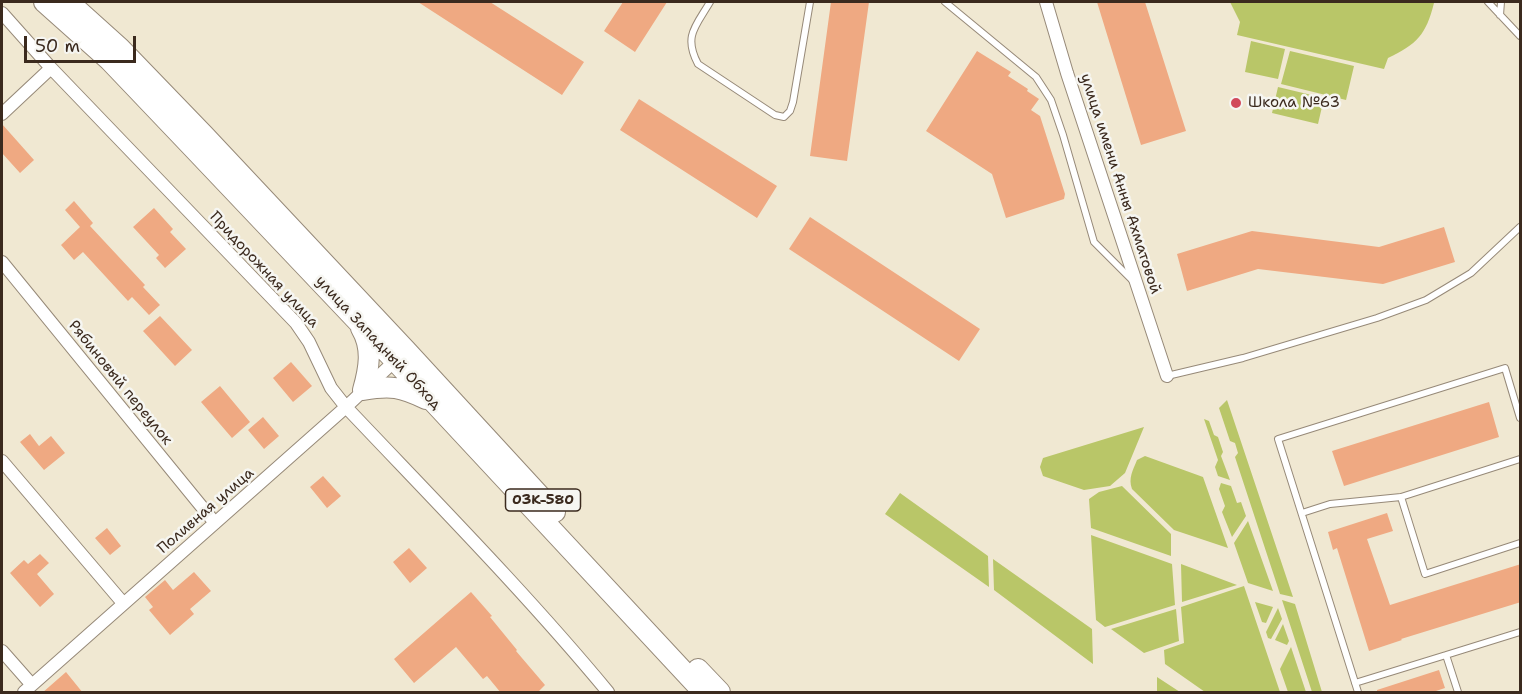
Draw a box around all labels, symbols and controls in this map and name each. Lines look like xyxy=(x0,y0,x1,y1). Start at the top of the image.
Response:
scale bar xyxy=(27,24,140,62)
text: 50 m xyxy=(35,34,80,58)
street label: улица имени Анны Ахматовой xyxy=(1076,72,1164,296)
place label: Школа №63 xyxy=(1248,94,1340,112)
marker: Школа №63 xyxy=(1229,96,1243,110)
street label: Придорожная улица xyxy=(206,208,322,332)
street label: улица Западный Обход xyxy=(311,272,445,414)
street label: Рябиновый переулок xyxy=(64,317,176,449)
street label: Поливная улица xyxy=(154,464,258,558)
road number: 03К-580 xyxy=(506,489,580,511)

